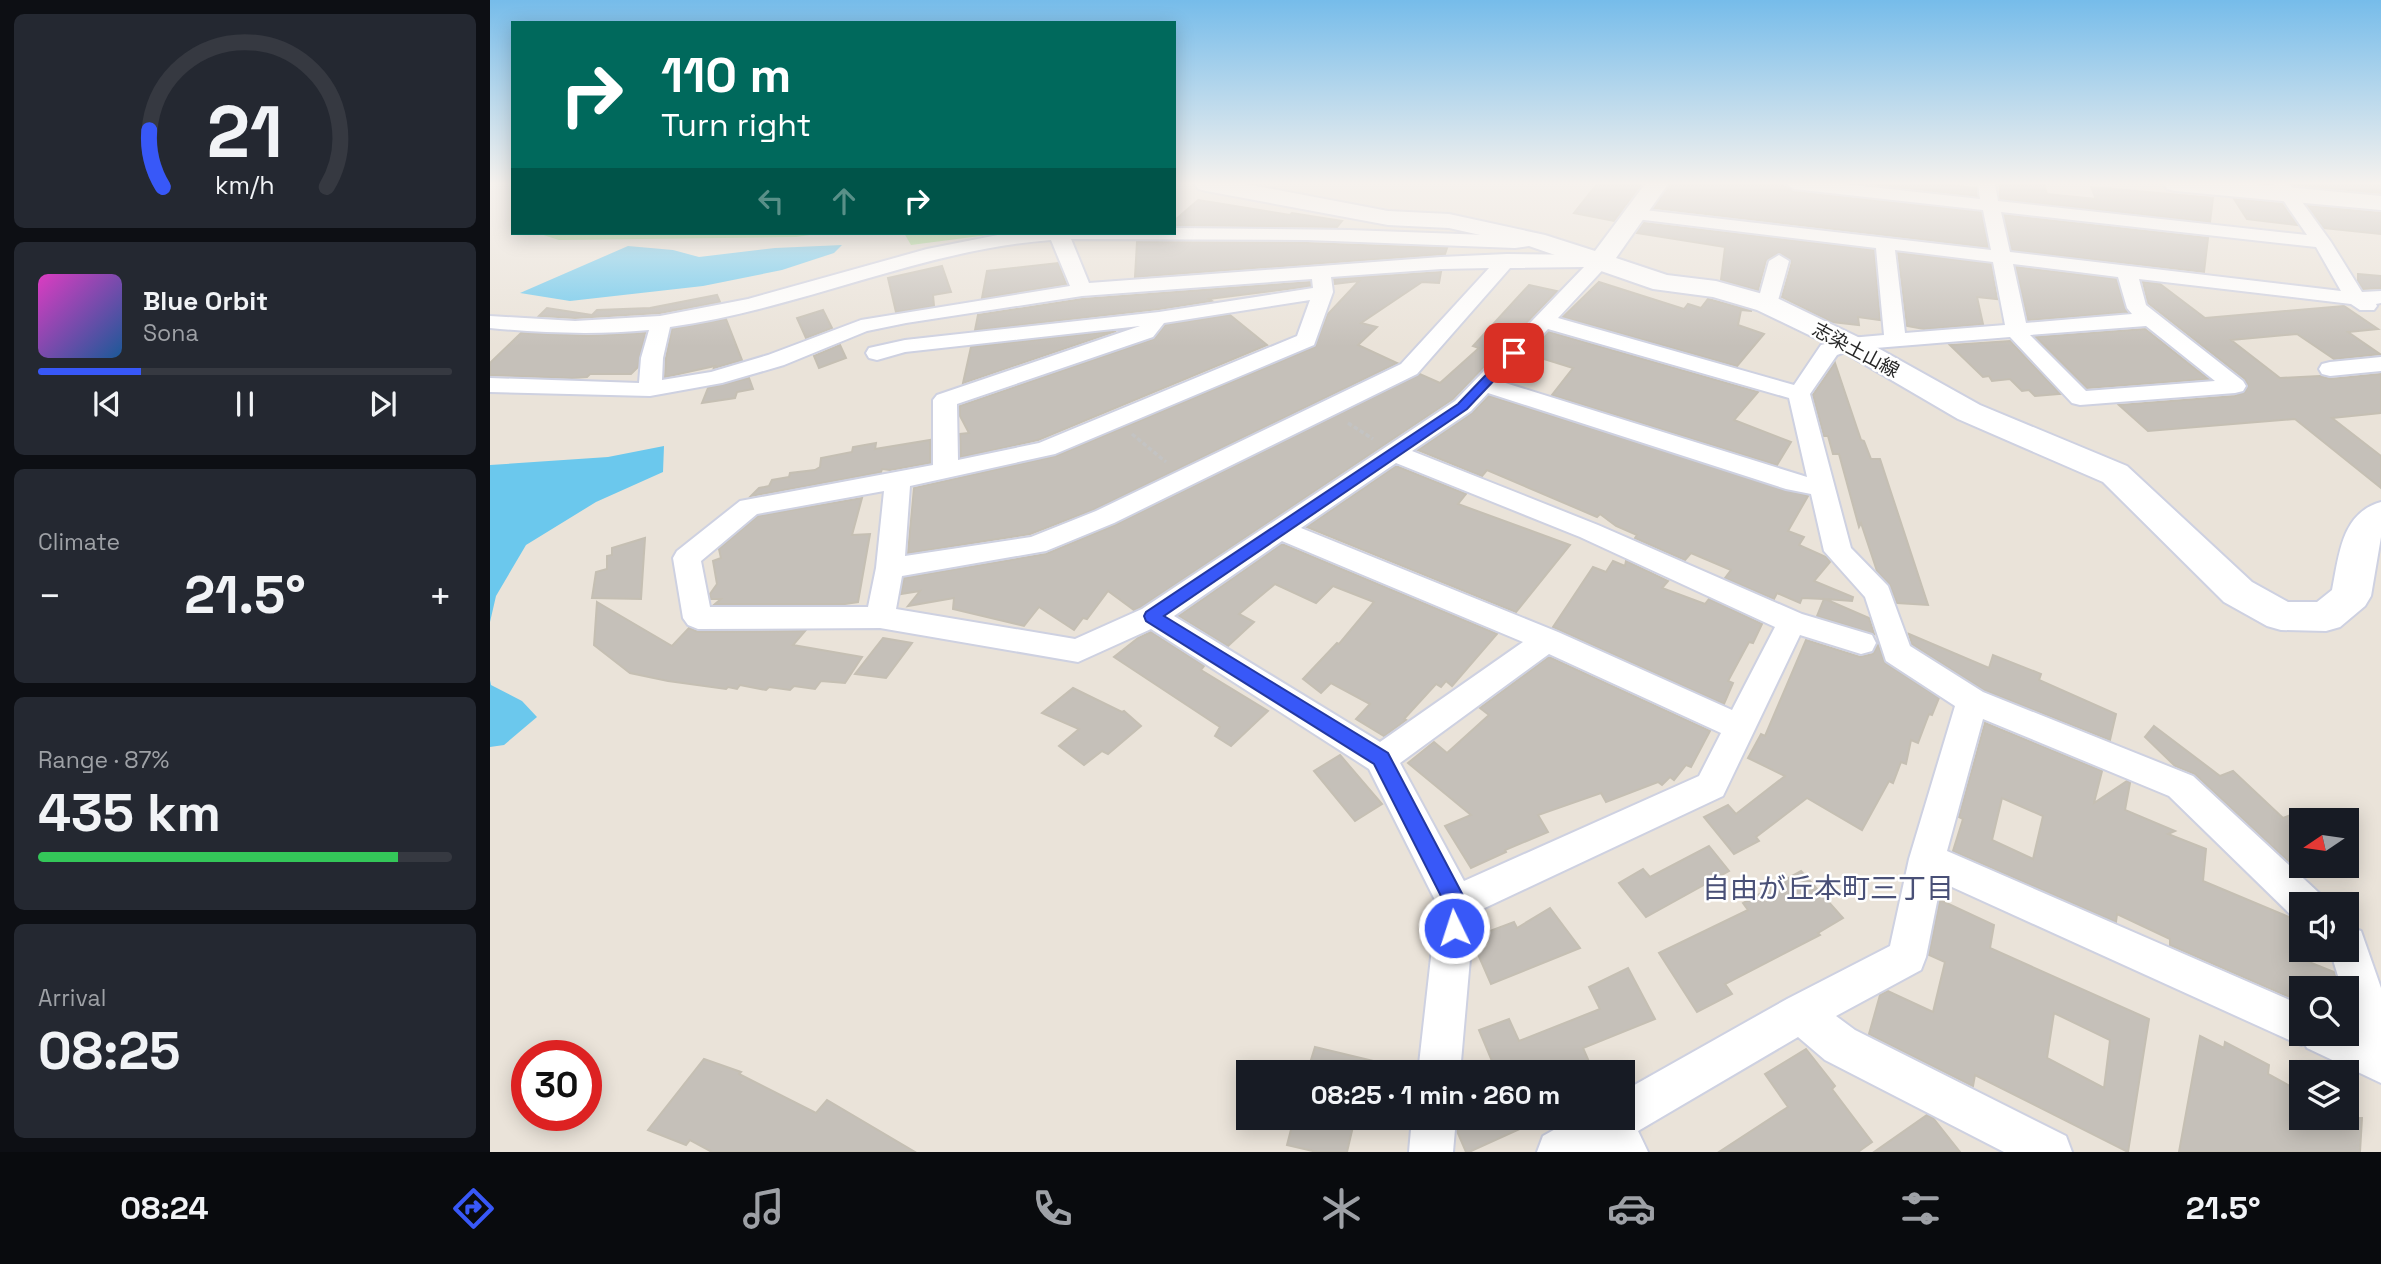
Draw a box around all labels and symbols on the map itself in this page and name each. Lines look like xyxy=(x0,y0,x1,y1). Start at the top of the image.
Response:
street label: 志染土山線 xyxy=(1808,317,1904,383)
pin xyxy=(1484,323,1544,383)
north arrow xyxy=(2289,808,2359,878)
district label: 自由が丘本町三丁目 xyxy=(1702,870,1954,906)
position arrow xyxy=(1417,891,1491,965)
speed limit sign: 30 xyxy=(511,1040,602,1131)

